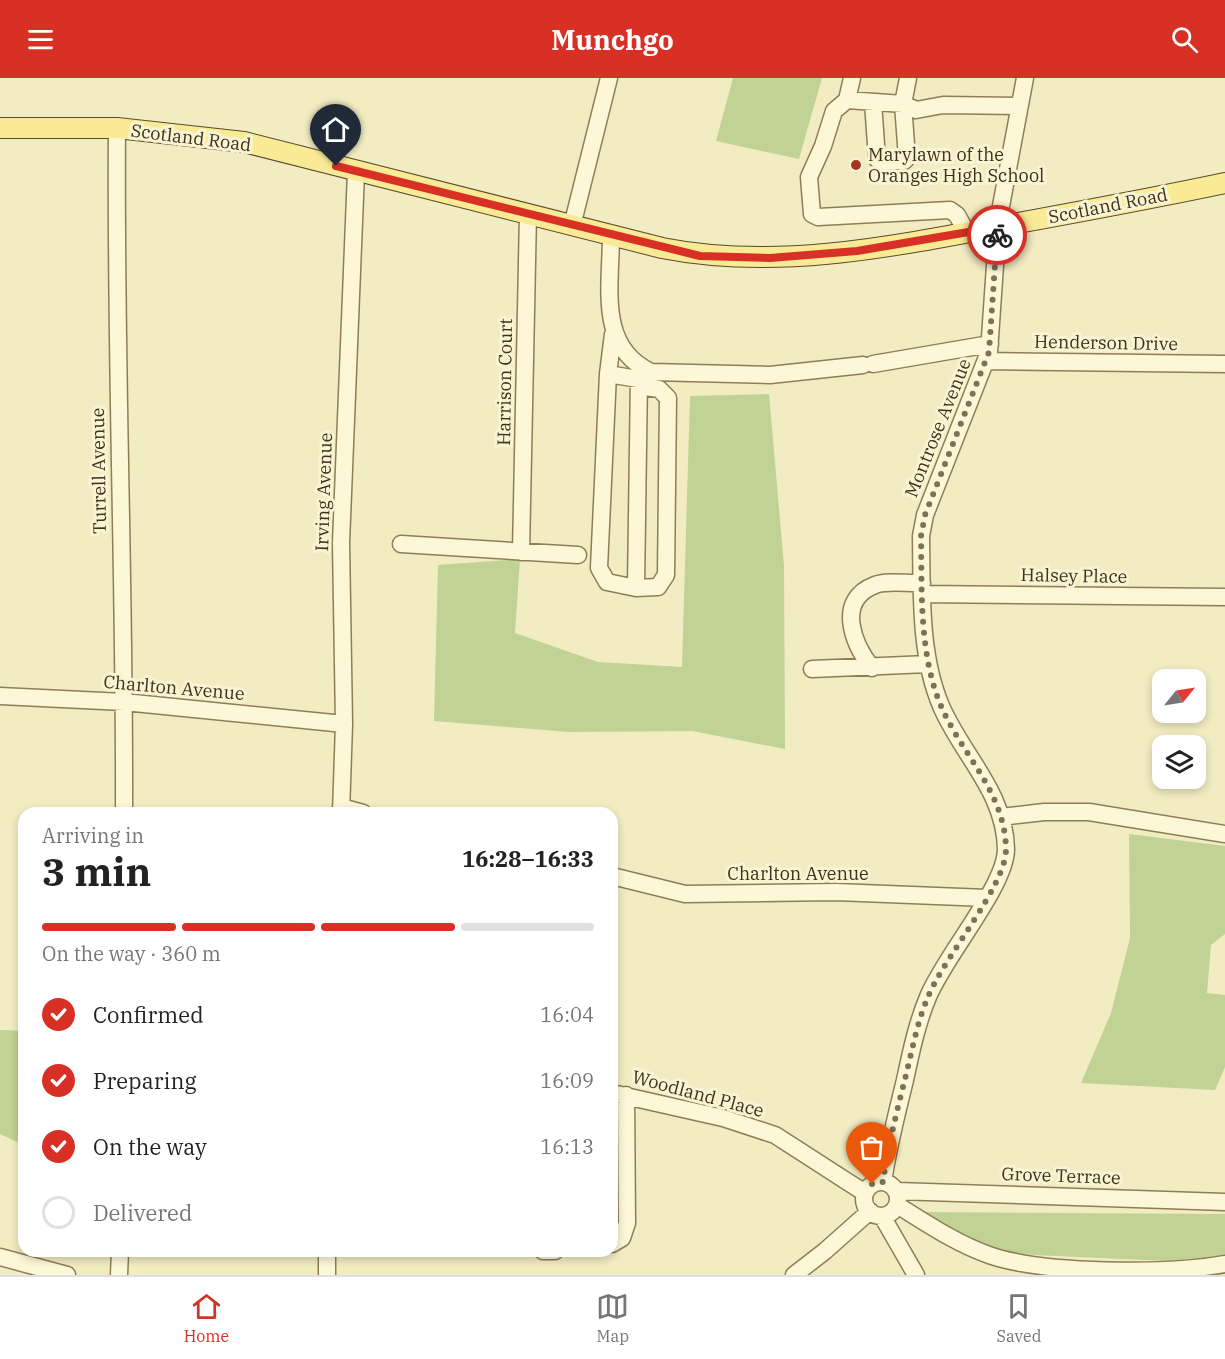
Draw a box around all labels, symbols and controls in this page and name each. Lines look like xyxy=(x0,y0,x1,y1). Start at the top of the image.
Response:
text: Munchgo xyxy=(551,22,674,57)
icon: menu xyxy=(24,23,57,56)
icon: search xyxy=(1168,23,1201,56)
pin xyxy=(310,104,361,166)
icon: home xyxy=(319,113,352,146)
street label: Scotland Road xyxy=(130,119,253,156)
place label: Marylawn of the Oranges High School xyxy=(868,143,1045,187)
marker: Marylawn of the Oranges High School xyxy=(849,158,863,172)
street label: Scotland Road xyxy=(1046,183,1170,228)
courier xyxy=(967,205,1027,265)
icon: bike xyxy=(981,219,1014,252)
street label: Harrison Court xyxy=(492,318,517,446)
street label: Henderson Drive xyxy=(1034,330,1178,355)
street label: Montrose Avenue xyxy=(899,355,976,501)
street label: Turrell Avenue xyxy=(86,408,111,534)
street label: Irving Avenue xyxy=(310,432,337,552)
street label: Halsey Place xyxy=(1020,563,1128,588)
north arrow xyxy=(1152,669,1206,723)
map controls xyxy=(1152,669,1206,789)
street label: Charlton Avenue xyxy=(103,670,246,705)
button: layers xyxy=(1152,735,1206,789)
text: Arriving in xyxy=(42,822,144,849)
text: 16:28–16:33 xyxy=(462,844,594,873)
text: 3 min xyxy=(42,846,151,897)
street label: Charlton Avenue xyxy=(727,862,869,885)
text: On the way · 360 m xyxy=(42,940,221,967)
icon: check xyxy=(42,998,75,1031)
text: Confirmed xyxy=(93,1000,204,1029)
text: 16:04 xyxy=(540,1001,594,1028)
icon: check xyxy=(42,1064,75,1097)
street label: Woodland Place xyxy=(630,1065,766,1122)
text: Preparing xyxy=(93,1066,197,1095)
text: 16:09 xyxy=(540,1067,594,1094)
pin xyxy=(846,1122,897,1184)
icon: check xyxy=(42,1130,75,1163)
icon: bag xyxy=(855,1131,888,1164)
text: On the way xyxy=(93,1132,207,1161)
text: 16:13 xyxy=(540,1133,594,1160)
street label: Grove Terrace xyxy=(1001,1162,1121,1189)
text: Delivered xyxy=(93,1198,192,1227)
tab: Home xyxy=(184,1290,229,1346)
tab: Map xyxy=(596,1290,629,1346)
tab: Saved xyxy=(997,1290,1041,1346)

